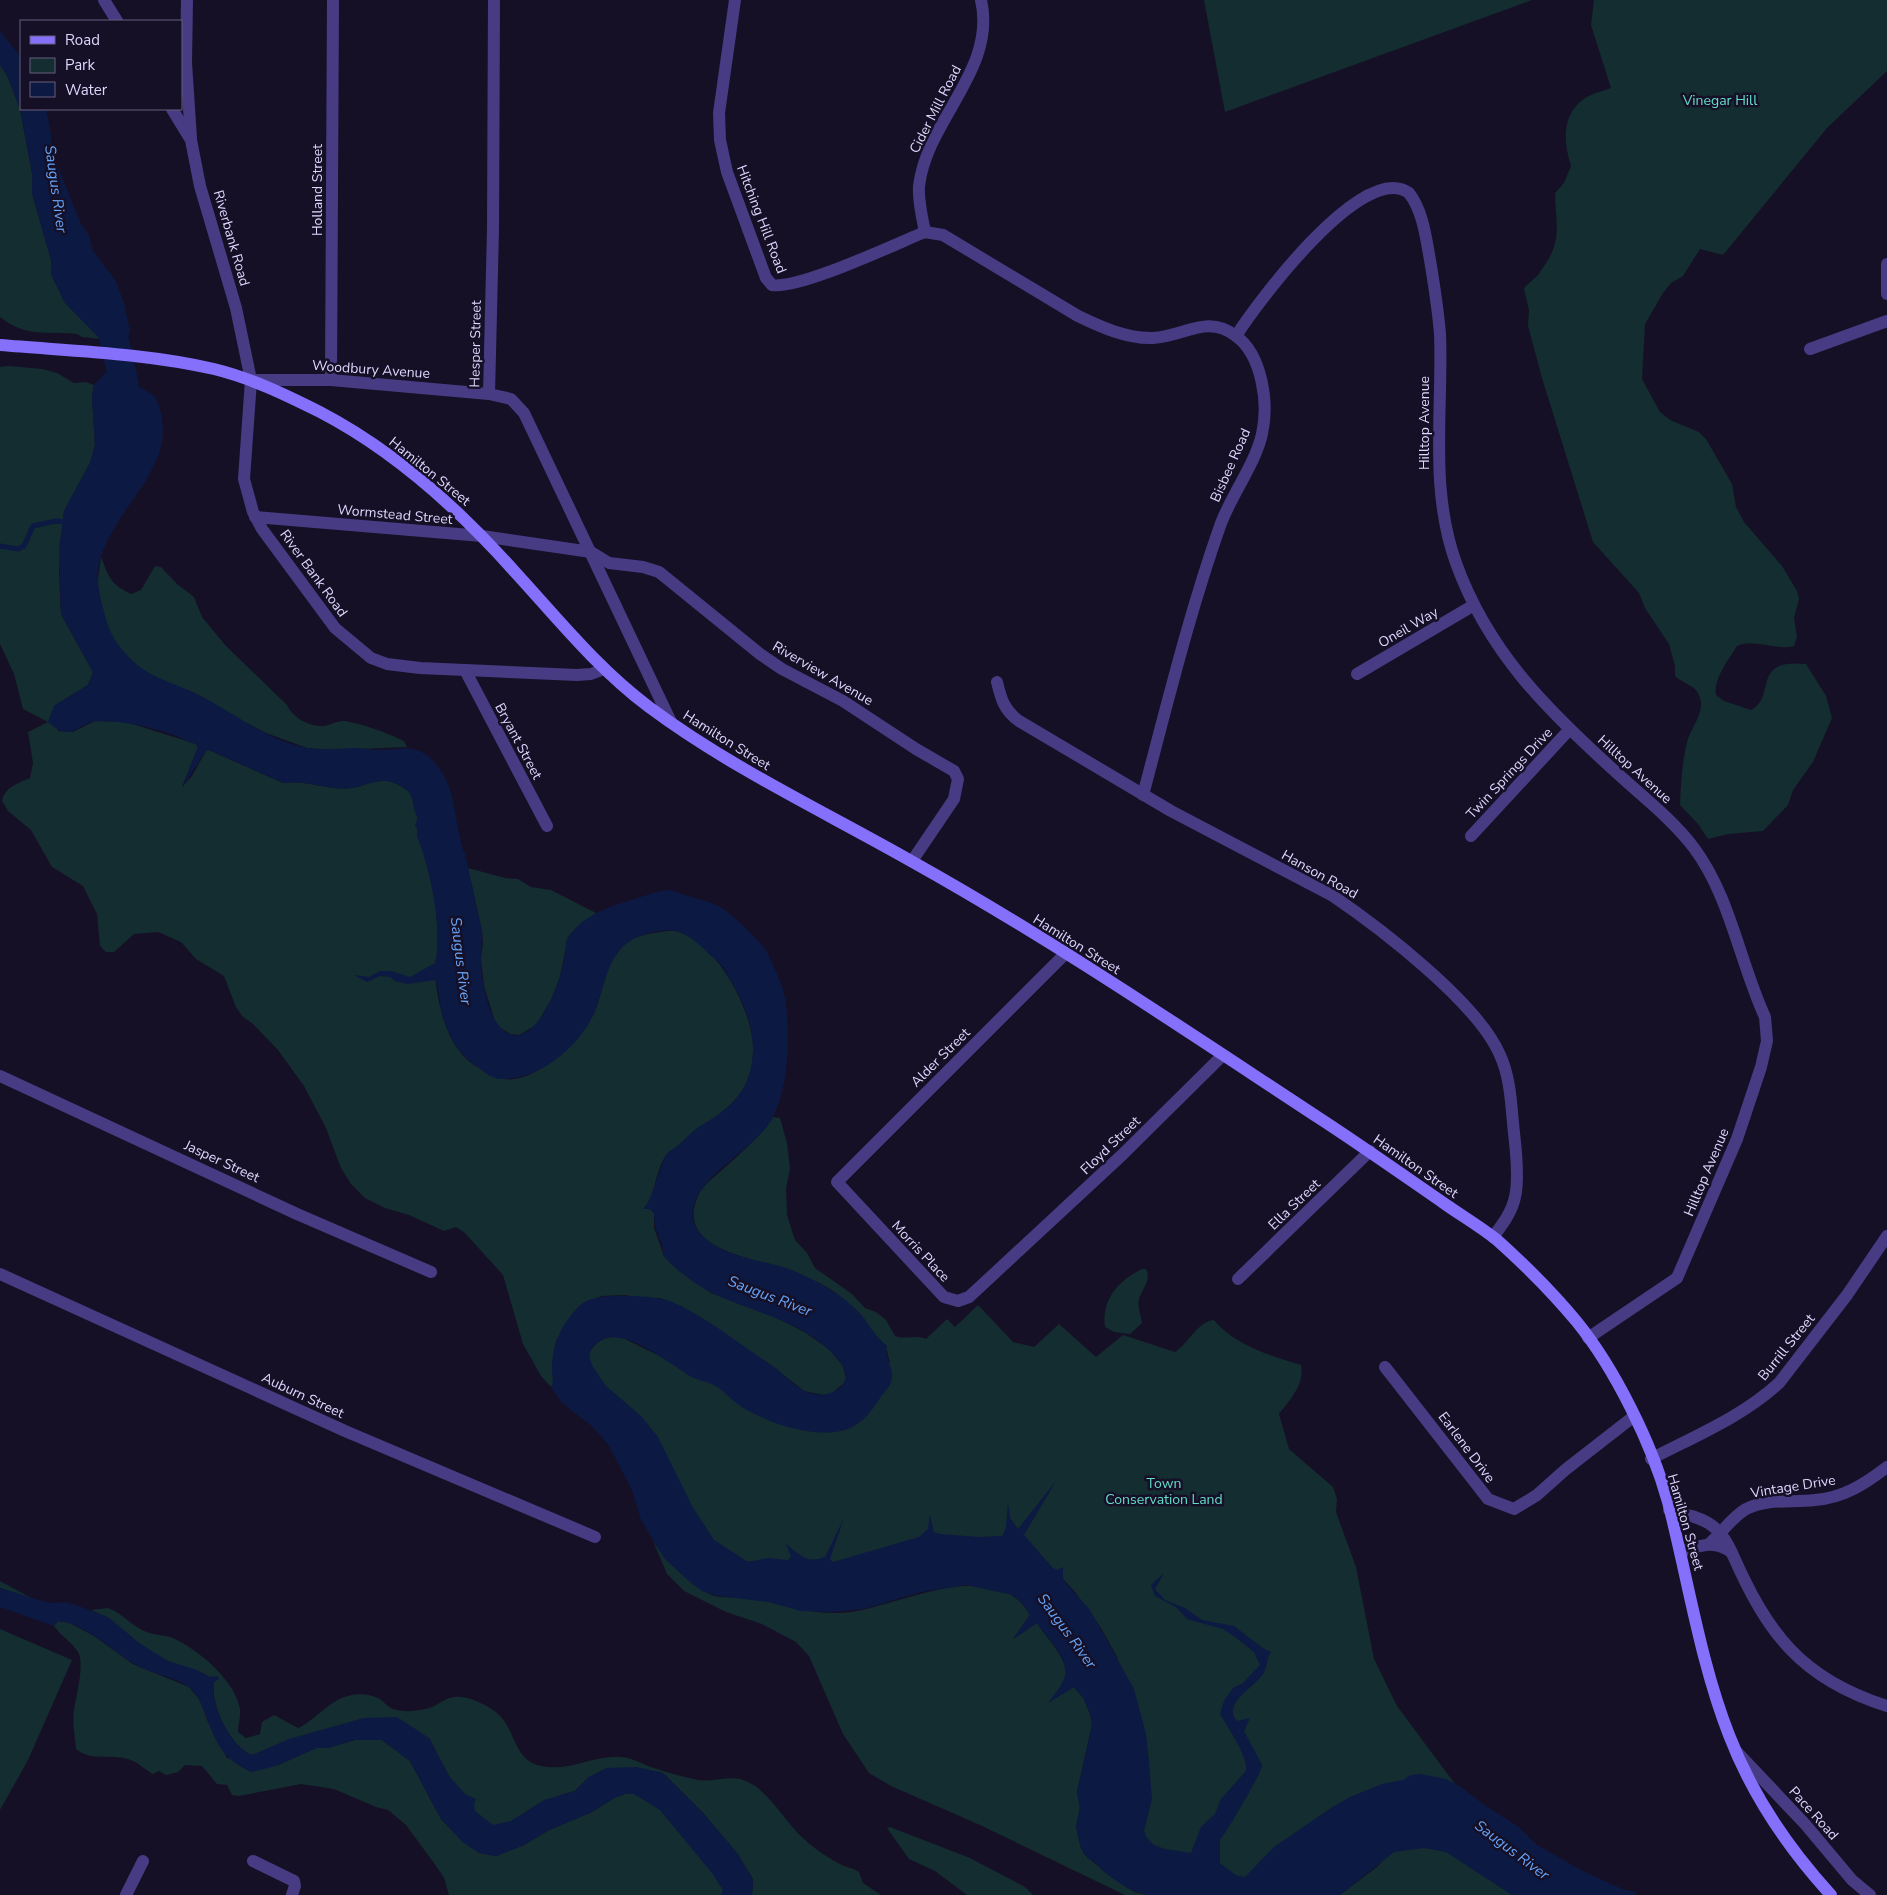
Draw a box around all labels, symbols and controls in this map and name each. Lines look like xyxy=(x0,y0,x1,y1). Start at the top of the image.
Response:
legend xyxy=(20,20,182,110)
text: Road xyxy=(65,30,100,50)
text: Park xyxy=(65,55,95,75)
street label: Cider Mill Road xyxy=(905,62,966,157)
text: Water xyxy=(65,80,108,100)
park label: Vinegar Hill xyxy=(1682,91,1758,110)
water label: Saugus River xyxy=(40,144,72,235)
street label: Holland Street xyxy=(308,144,327,236)
street label: Hitching Hill Road xyxy=(732,162,791,276)
street label: Riverbank Road xyxy=(209,188,254,288)
street label: Hesper Street xyxy=(465,300,486,388)
street label: Woodbury Avenue xyxy=(311,356,431,383)
street label: Hilltop Avenue xyxy=(1415,376,1434,470)
street label: Bisbee Road xyxy=(1206,425,1255,505)
street label: Hamilton Street xyxy=(385,433,474,510)
street label: Wormstead Street xyxy=(336,500,454,529)
street label: River Bank Road xyxy=(275,526,352,621)
street label: Oneil Way xyxy=(1375,602,1442,652)
street label: Riverview Avenue xyxy=(769,637,877,710)
street label: Bryant Street xyxy=(490,700,547,783)
street label: Hamilton Street xyxy=(679,706,774,775)
street label: Twin Springs Drive xyxy=(1462,723,1557,823)
street label: Hilltop Avenue xyxy=(1593,731,1676,808)
street label: Hanson Road xyxy=(1278,846,1361,903)
street label: Hamilton Street xyxy=(1029,910,1124,979)
water label: Saugus River xyxy=(446,916,476,1007)
street label: Alder Street xyxy=(907,1023,974,1091)
street label: Floyd Street xyxy=(1076,1112,1145,1179)
street label: Hilltop Avenue xyxy=(1679,1125,1734,1219)
street label: Hamilton Street xyxy=(1369,1130,1462,1203)
street label: Jasper Street xyxy=(180,1135,263,1187)
street label: Ella Street xyxy=(1264,1175,1325,1234)
street label: Morris Place xyxy=(887,1216,954,1286)
water label: Saugus River xyxy=(725,1271,815,1321)
street label: Burrill Street xyxy=(1754,1310,1819,1385)
street label: Auburn Street xyxy=(259,1368,347,1423)
street label: Earlene Drive xyxy=(1434,1408,1500,1487)
street label: Vintage Drive xyxy=(1748,1470,1837,1503)
street label: Hamilton Street xyxy=(1663,1472,1708,1573)
park label: Town Conservation Land xyxy=(1105,1474,1223,1509)
water label: Saugus River xyxy=(1033,1589,1101,1673)
street label: Pace Road xyxy=(1785,1782,1843,1844)
water label: Saugus River xyxy=(1471,1815,1554,1885)

